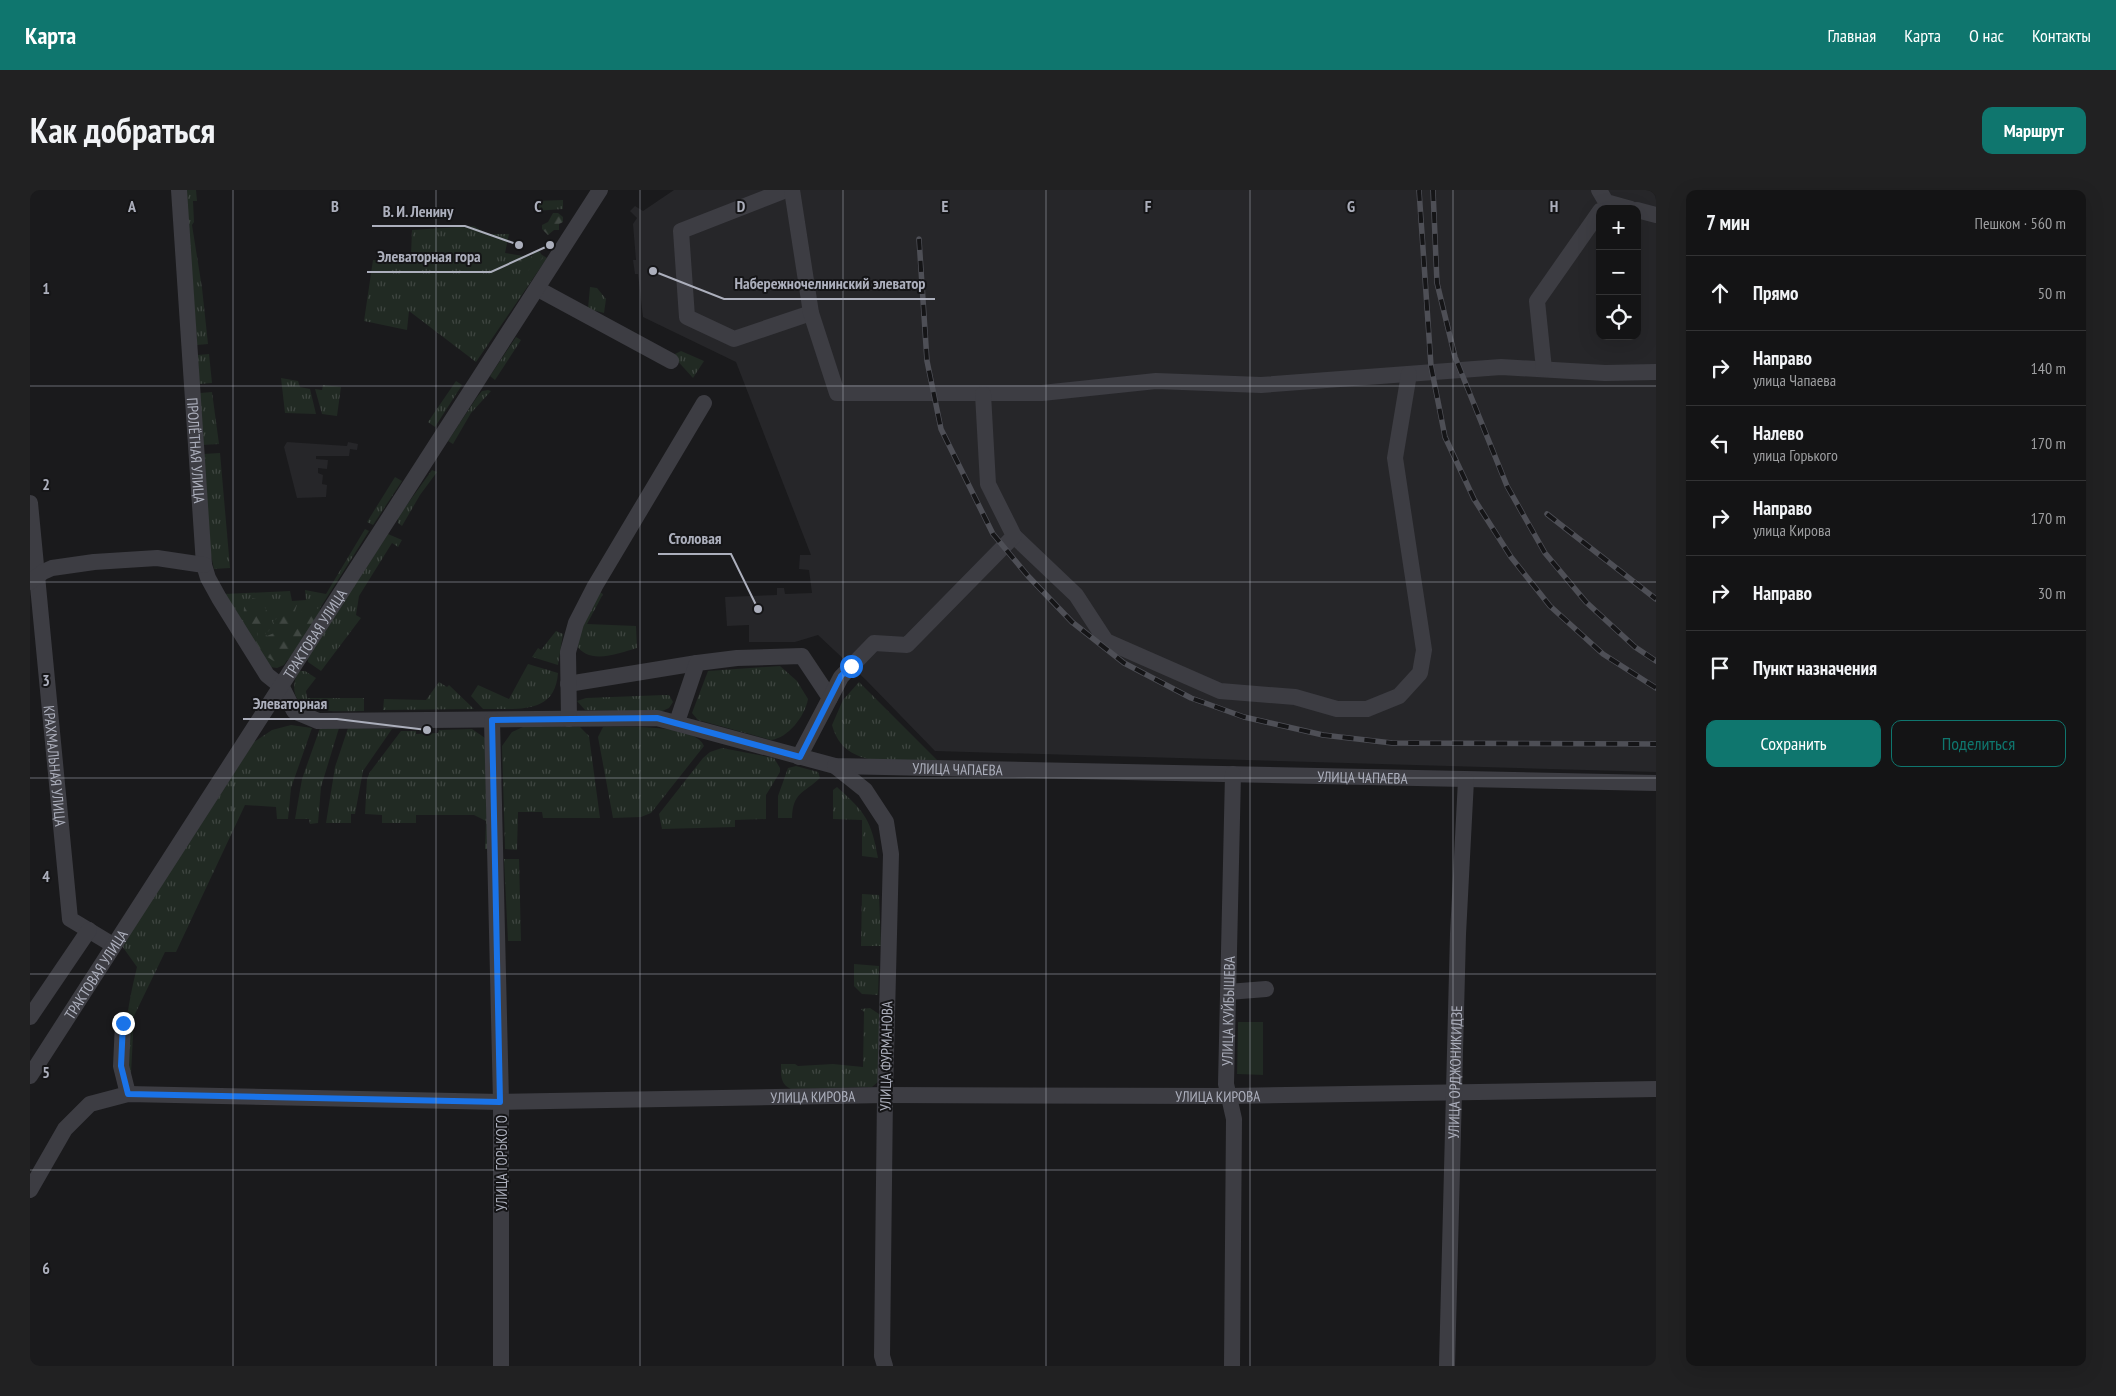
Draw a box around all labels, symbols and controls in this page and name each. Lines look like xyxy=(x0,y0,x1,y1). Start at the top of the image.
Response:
text: Карта xyxy=(25,20,76,51)
text: Главная xyxy=(1828,24,1876,47)
text: Карта xyxy=(1904,24,1941,47)
text: О нас xyxy=(1969,24,2004,47)
text: Контакты xyxy=(2032,24,2091,47)
text: Как добраться xyxy=(30,107,215,153)
button: Маршрут xyxy=(1982,107,2086,154)
callout: В. И. Ленину xyxy=(372,195,465,226)
text: A xyxy=(127,196,137,216)
text: B xyxy=(331,196,339,216)
text: C xyxy=(534,196,542,216)
text: D xyxy=(737,196,746,216)
text: E xyxy=(942,196,949,216)
text: F xyxy=(1145,196,1152,216)
text: G xyxy=(1347,196,1355,216)
text: H xyxy=(1550,196,1558,216)
text: В. И. Ленину xyxy=(383,201,454,221)
map controls xyxy=(1596,205,1641,340)
button: + xyxy=(1596,205,1641,250)
text: 7 мин xyxy=(1706,209,1750,236)
text: Пешком · 560 m xyxy=(1975,213,2066,233)
callout: Элеваторная гора xyxy=(367,241,491,272)
text: Элеваторная гора xyxy=(377,246,481,266)
button: − xyxy=(1596,250,1641,295)
callout: Набережночелнинский элеватор xyxy=(724,268,935,299)
text: Набережночелнинский элеватор xyxy=(735,273,926,293)
text: 1 xyxy=(42,278,50,298)
icon: ahead xyxy=(1706,279,1734,307)
text: Прямо xyxy=(1753,281,1798,305)
text: 50 m xyxy=(2038,283,2066,303)
button: locate xyxy=(1596,295,1641,340)
text: Направо xyxy=(1753,346,1812,370)
icon: right xyxy=(1706,354,1734,382)
text: 140 m xyxy=(2031,358,2066,378)
text: улица Чапаева xyxy=(1753,370,1836,390)
street label: ПРОЛЁТНАЯ УЛИЦА xyxy=(183,397,209,505)
text: Налево xyxy=(1753,421,1804,445)
icon: left xyxy=(1706,429,1734,457)
text: 170 m xyxy=(2031,433,2066,453)
text: улица Горького xyxy=(1753,445,1838,465)
text: 2 xyxy=(42,474,50,494)
text: Направо xyxy=(1753,496,1812,520)
icon: right xyxy=(1706,504,1734,532)
text: 170 m xyxy=(2031,508,2066,528)
text: улица Кирова xyxy=(1753,520,1831,540)
callout: Столовая xyxy=(658,523,731,554)
text: Столовая xyxy=(669,528,722,548)
icon: right xyxy=(1706,579,1734,607)
text: Направо xyxy=(1753,581,1812,605)
text: 30 m xyxy=(2038,583,2066,603)
street label: ТРАКТОВАЯ УЛИЦА xyxy=(279,584,351,682)
icon: arrive xyxy=(1706,654,1734,682)
route start xyxy=(840,655,863,678)
text: Пункт назначения xyxy=(1753,656,1877,680)
text: 3 xyxy=(42,670,50,690)
callout: Элеваторная xyxy=(243,688,337,719)
text: Элеваторная xyxy=(253,693,327,713)
street label: КРАХМАЛЬНАЯ УЛИЦА xyxy=(40,705,71,828)
button: Сохранить xyxy=(1706,720,1881,767)
button: Поделиться xyxy=(1891,720,2066,767)
street label: УЛИЦА ЧАПАЕВА xyxy=(912,758,1004,779)
street label: УЛИЦА ЧАПАЕВА xyxy=(1317,766,1409,787)
text: 4 xyxy=(42,866,50,886)
street label: ТРАКТОВАЯ УЛИЦА xyxy=(60,925,132,1023)
street label: УЛИЦА КУЙБЫШЕВА xyxy=(1217,955,1238,1066)
street label: УЛИЦА ФУРМАНОВА xyxy=(876,1000,896,1111)
street label: УЛИЦА ОРДЖОНИКИДЗЕ xyxy=(1443,1005,1466,1139)
route end xyxy=(112,1012,135,1035)
text: 5 xyxy=(42,1062,50,1082)
street label: УЛИЦА КИРОВА xyxy=(770,1086,856,1107)
street label: УЛИЦА КИРОВА xyxy=(1175,1086,1261,1106)
street label: УЛИЦА ГОРЬКОГО xyxy=(492,1115,511,1211)
text: 6 xyxy=(42,1258,50,1278)

